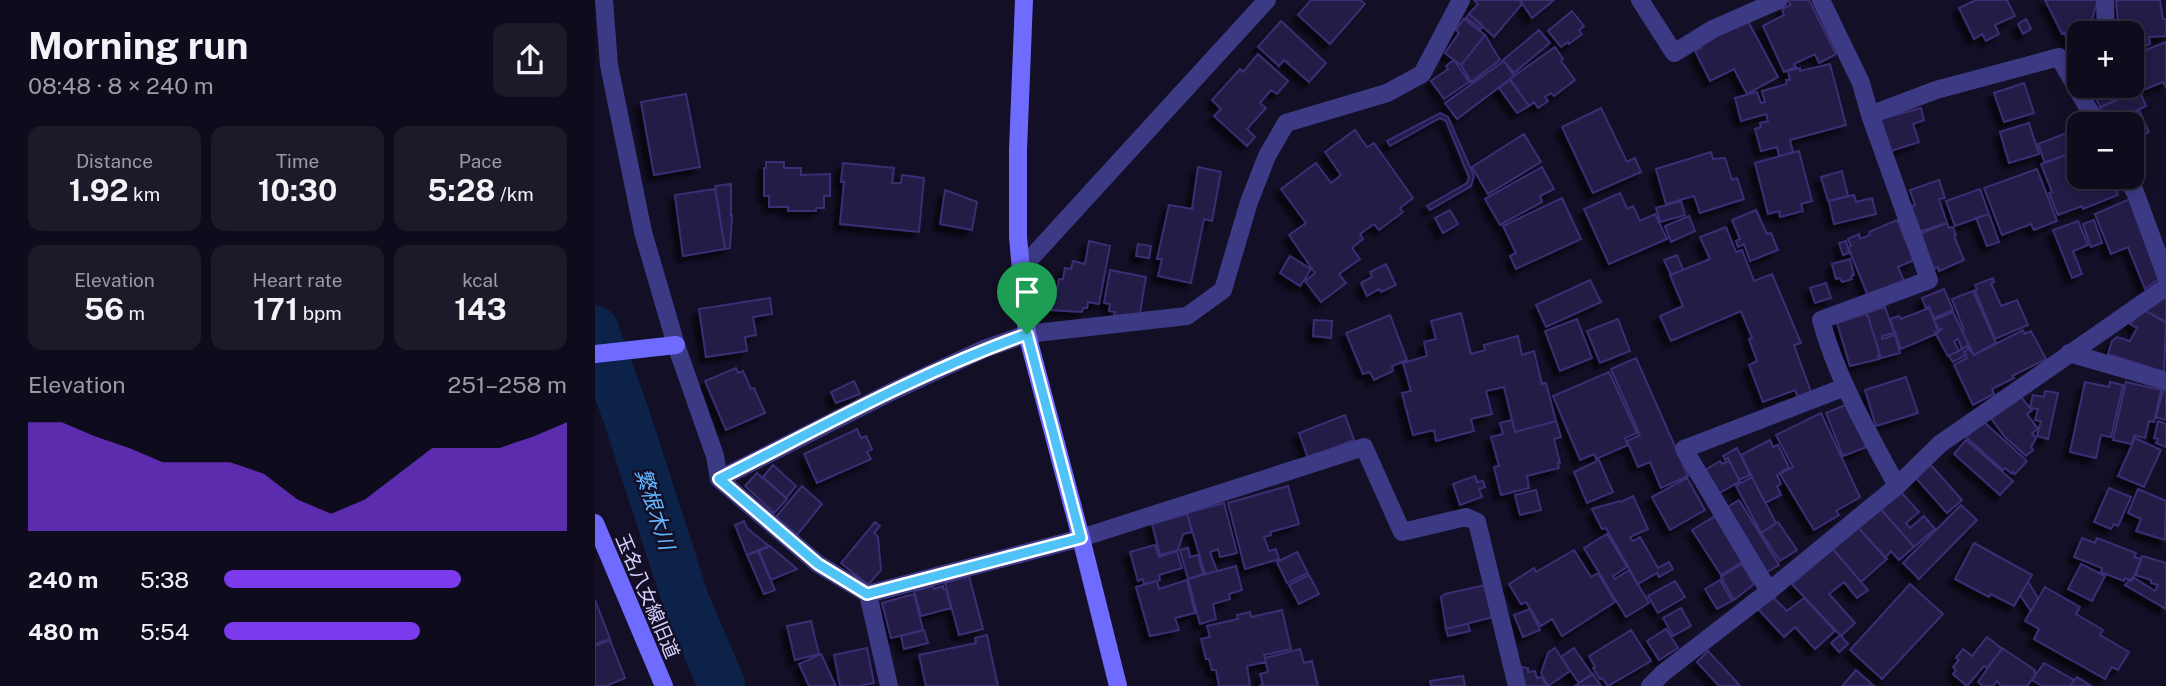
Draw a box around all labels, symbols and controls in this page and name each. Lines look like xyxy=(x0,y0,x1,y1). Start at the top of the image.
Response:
map controls xyxy=(2067,21,2144,189)
button: + xyxy=(2067,21,2144,98)
text: Morning run xyxy=(28,23,249,68)
button: share xyxy=(493,23,567,97)
text: 08:48 · 8 × 240 m xyxy=(28,72,214,99)
button: − xyxy=(2067,112,2144,189)
text: Distance xyxy=(76,150,153,172)
text: Time xyxy=(276,150,319,172)
text: Pace xyxy=(459,150,502,172)
text: 1.92 xyxy=(69,172,129,208)
text: 10:30 xyxy=(258,172,337,208)
text: 5:28 xyxy=(427,172,495,208)
text: km xyxy=(129,183,160,205)
text: /km xyxy=(495,183,534,205)
pin xyxy=(997,262,1057,334)
text: Elevation xyxy=(74,269,155,291)
text: Heart rate xyxy=(253,269,342,291)
text: kcal xyxy=(462,269,499,291)
icon: arrive xyxy=(1008,273,1046,311)
text: 56 xyxy=(84,291,124,327)
text: 171 xyxy=(253,291,298,327)
text: 143 xyxy=(454,291,507,327)
text: m xyxy=(124,302,145,324)
text: bpm xyxy=(298,302,342,324)
text: Elevation xyxy=(28,371,126,398)
text: 251–258 m xyxy=(448,371,567,398)
water label: 繁根木川 xyxy=(630,465,680,555)
street label: 玉名八女線旧道 xyxy=(612,530,684,662)
text: 240 m xyxy=(28,566,98,593)
text: 5:38 xyxy=(140,566,189,593)
text: 480 m xyxy=(28,618,99,645)
text: 5:54 xyxy=(140,618,189,645)

